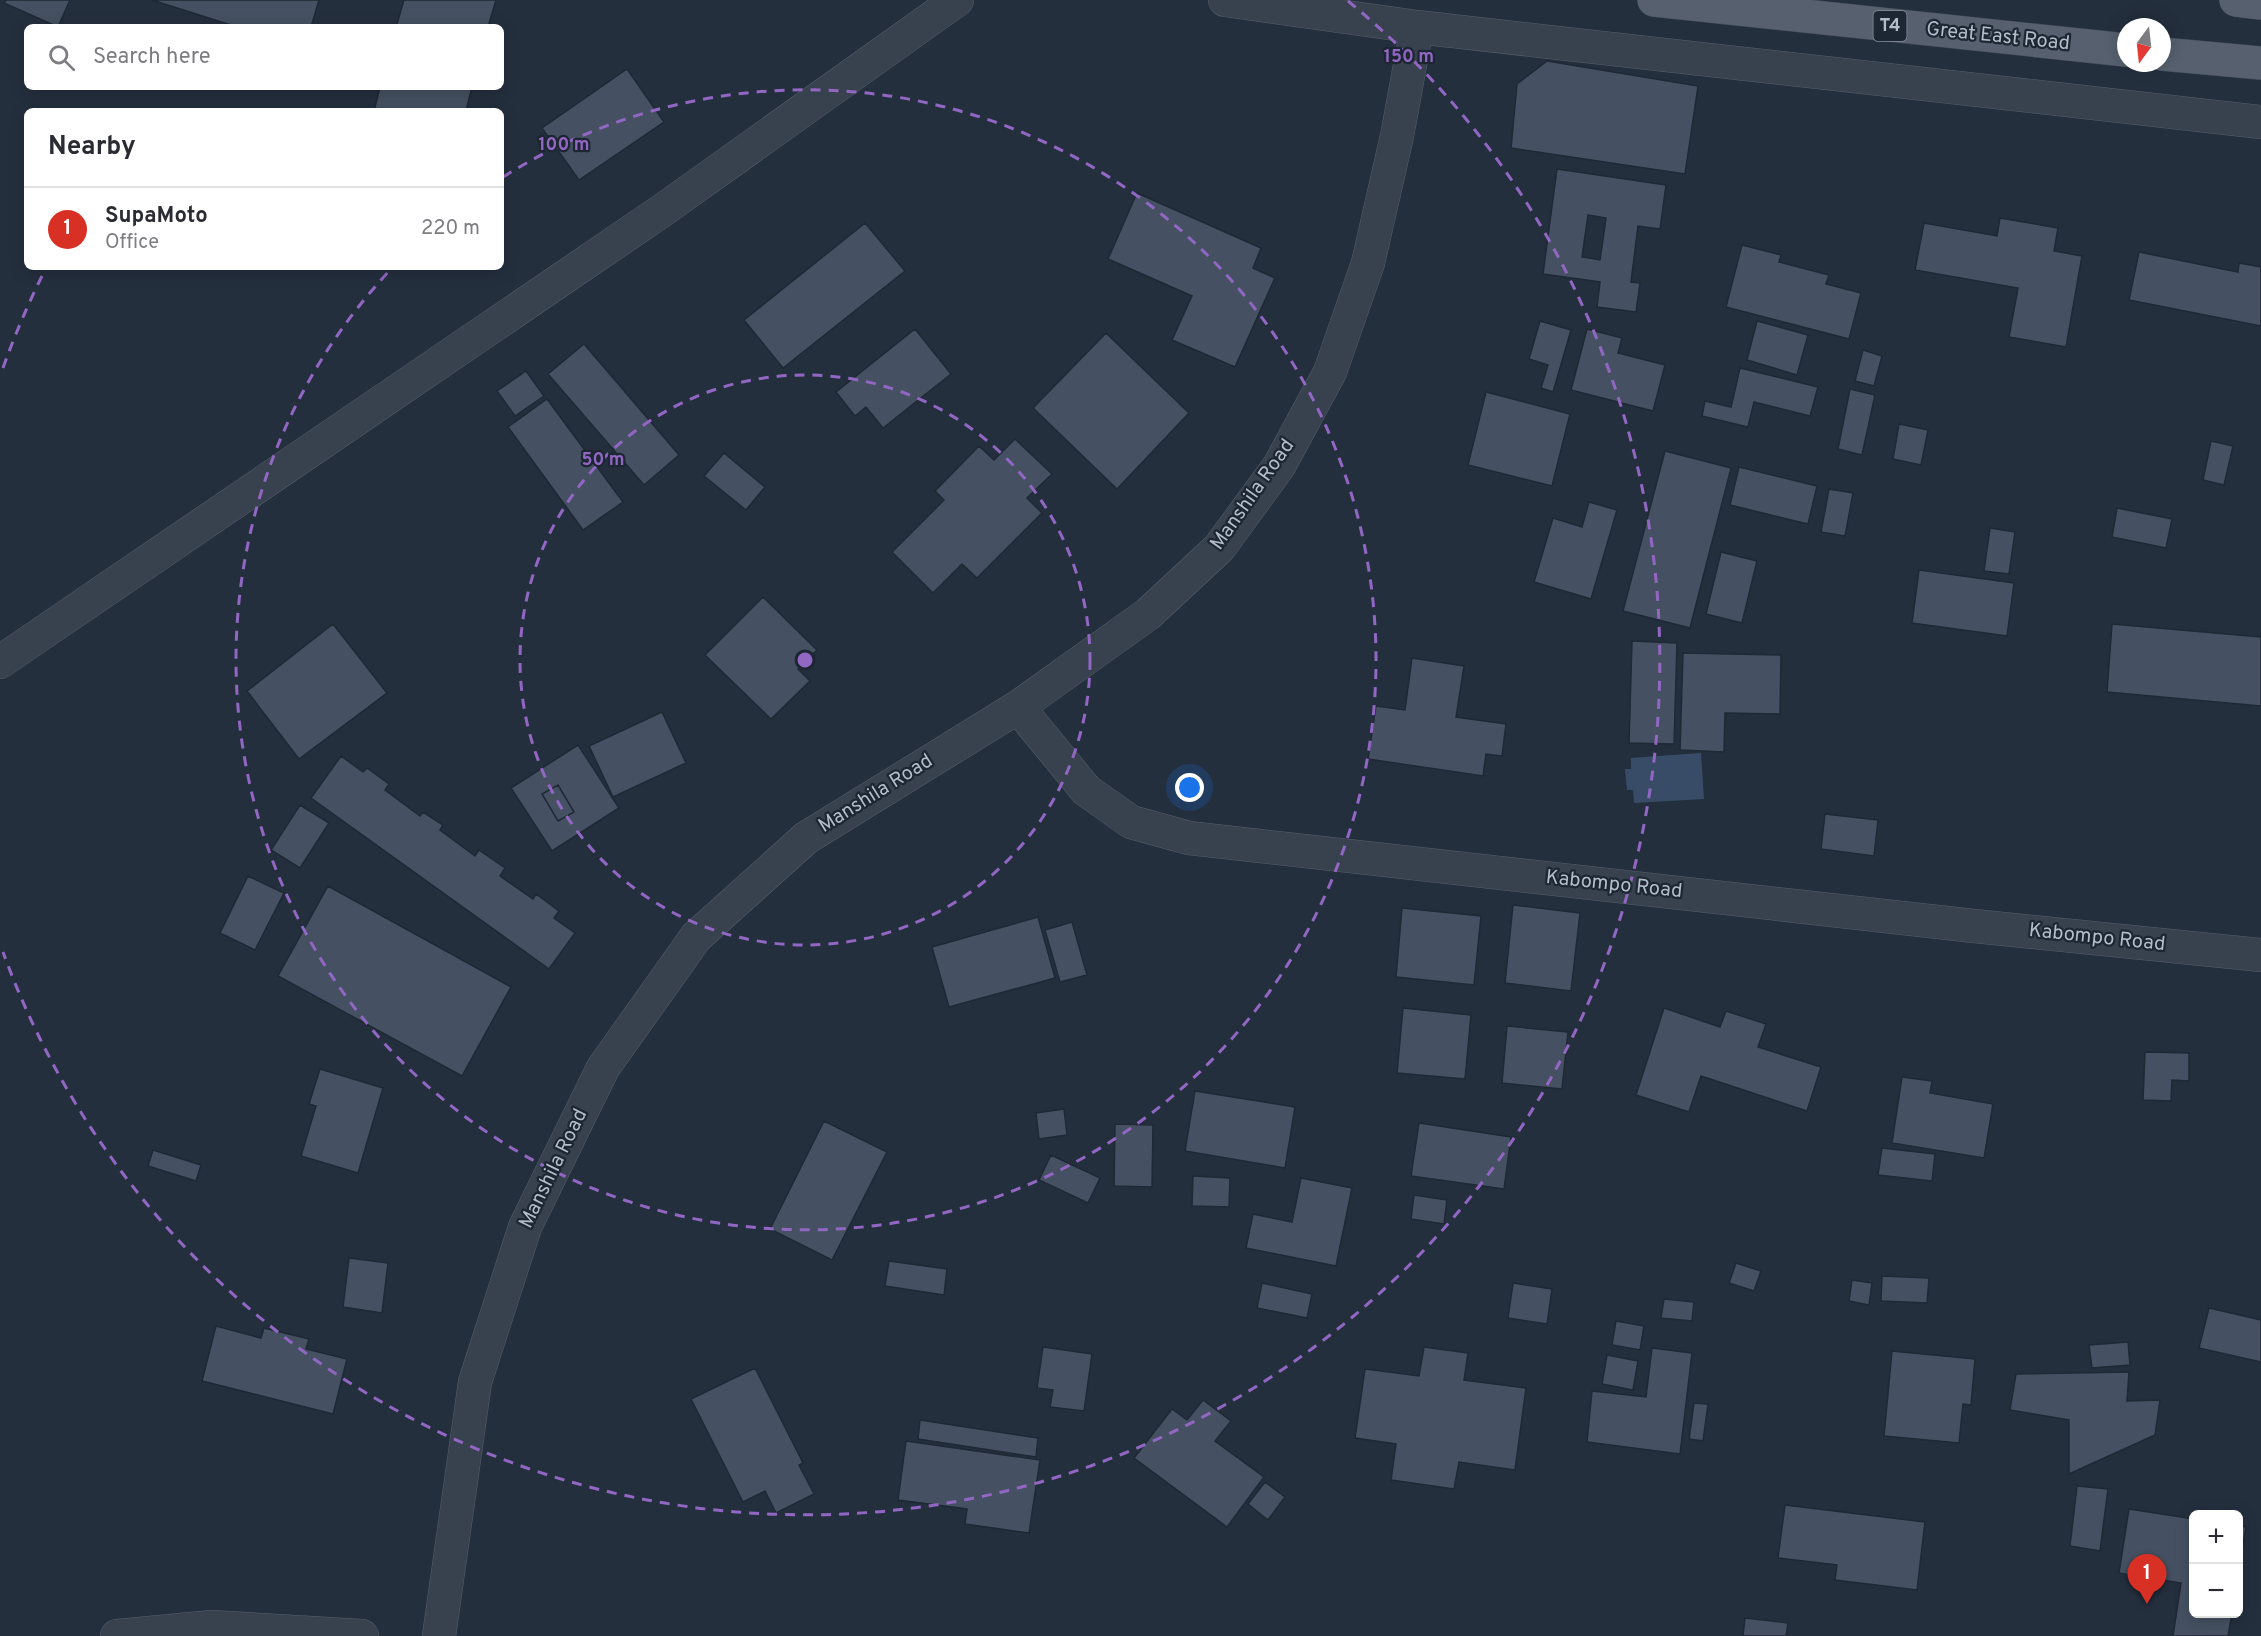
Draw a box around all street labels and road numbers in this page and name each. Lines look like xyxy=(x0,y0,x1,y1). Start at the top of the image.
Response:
road number: T4 xyxy=(1874,11,1906,41)
street label: Great East Road xyxy=(1925,17,2071,57)
street label: Manshila Road xyxy=(1205,434,1301,556)
street label: Manshila Road xyxy=(814,749,938,839)
street label: Kabompo Road xyxy=(1545,865,1683,905)
street label: Kabompo Road xyxy=(2028,918,2166,958)
street label: Manshila Road xyxy=(514,1105,594,1233)

